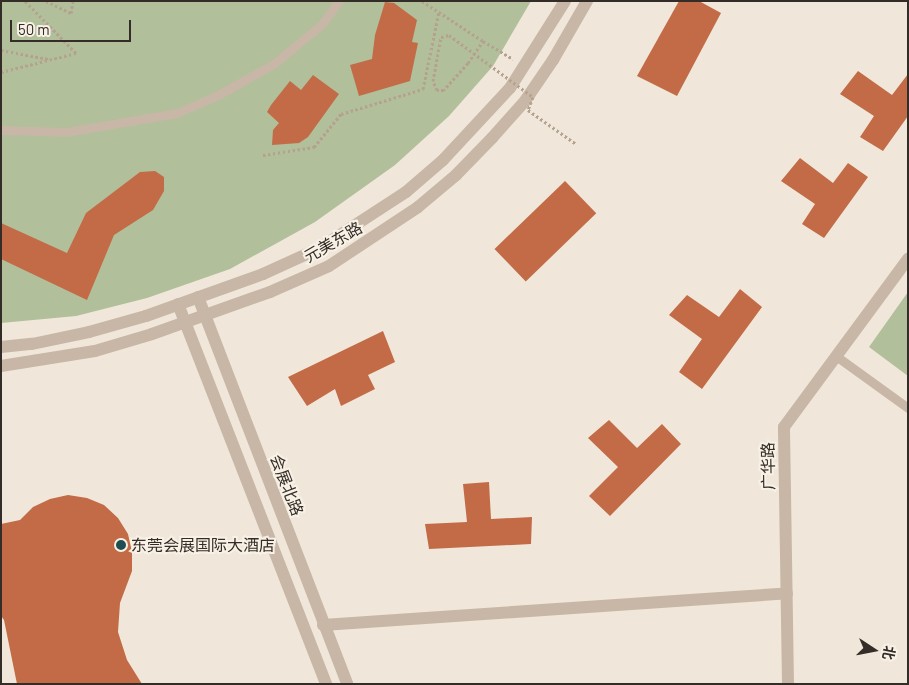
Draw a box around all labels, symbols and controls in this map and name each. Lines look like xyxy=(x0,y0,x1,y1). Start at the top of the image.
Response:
scale bar xyxy=(12,10,134,42)
text: 50 m xyxy=(18,20,50,38)
street label: 元美东路 xyxy=(300,218,366,266)
street label: 广华路 xyxy=(758,442,778,490)
street label: 会展北路 xyxy=(267,452,307,518)
place label: 东莞会展国际大酒店 xyxy=(131,535,275,555)
marker: 东莞会展国际大酒店 xyxy=(115,539,127,551)
north arrow xyxy=(849,625,899,675)
text: 北 xyxy=(880,644,899,661)

